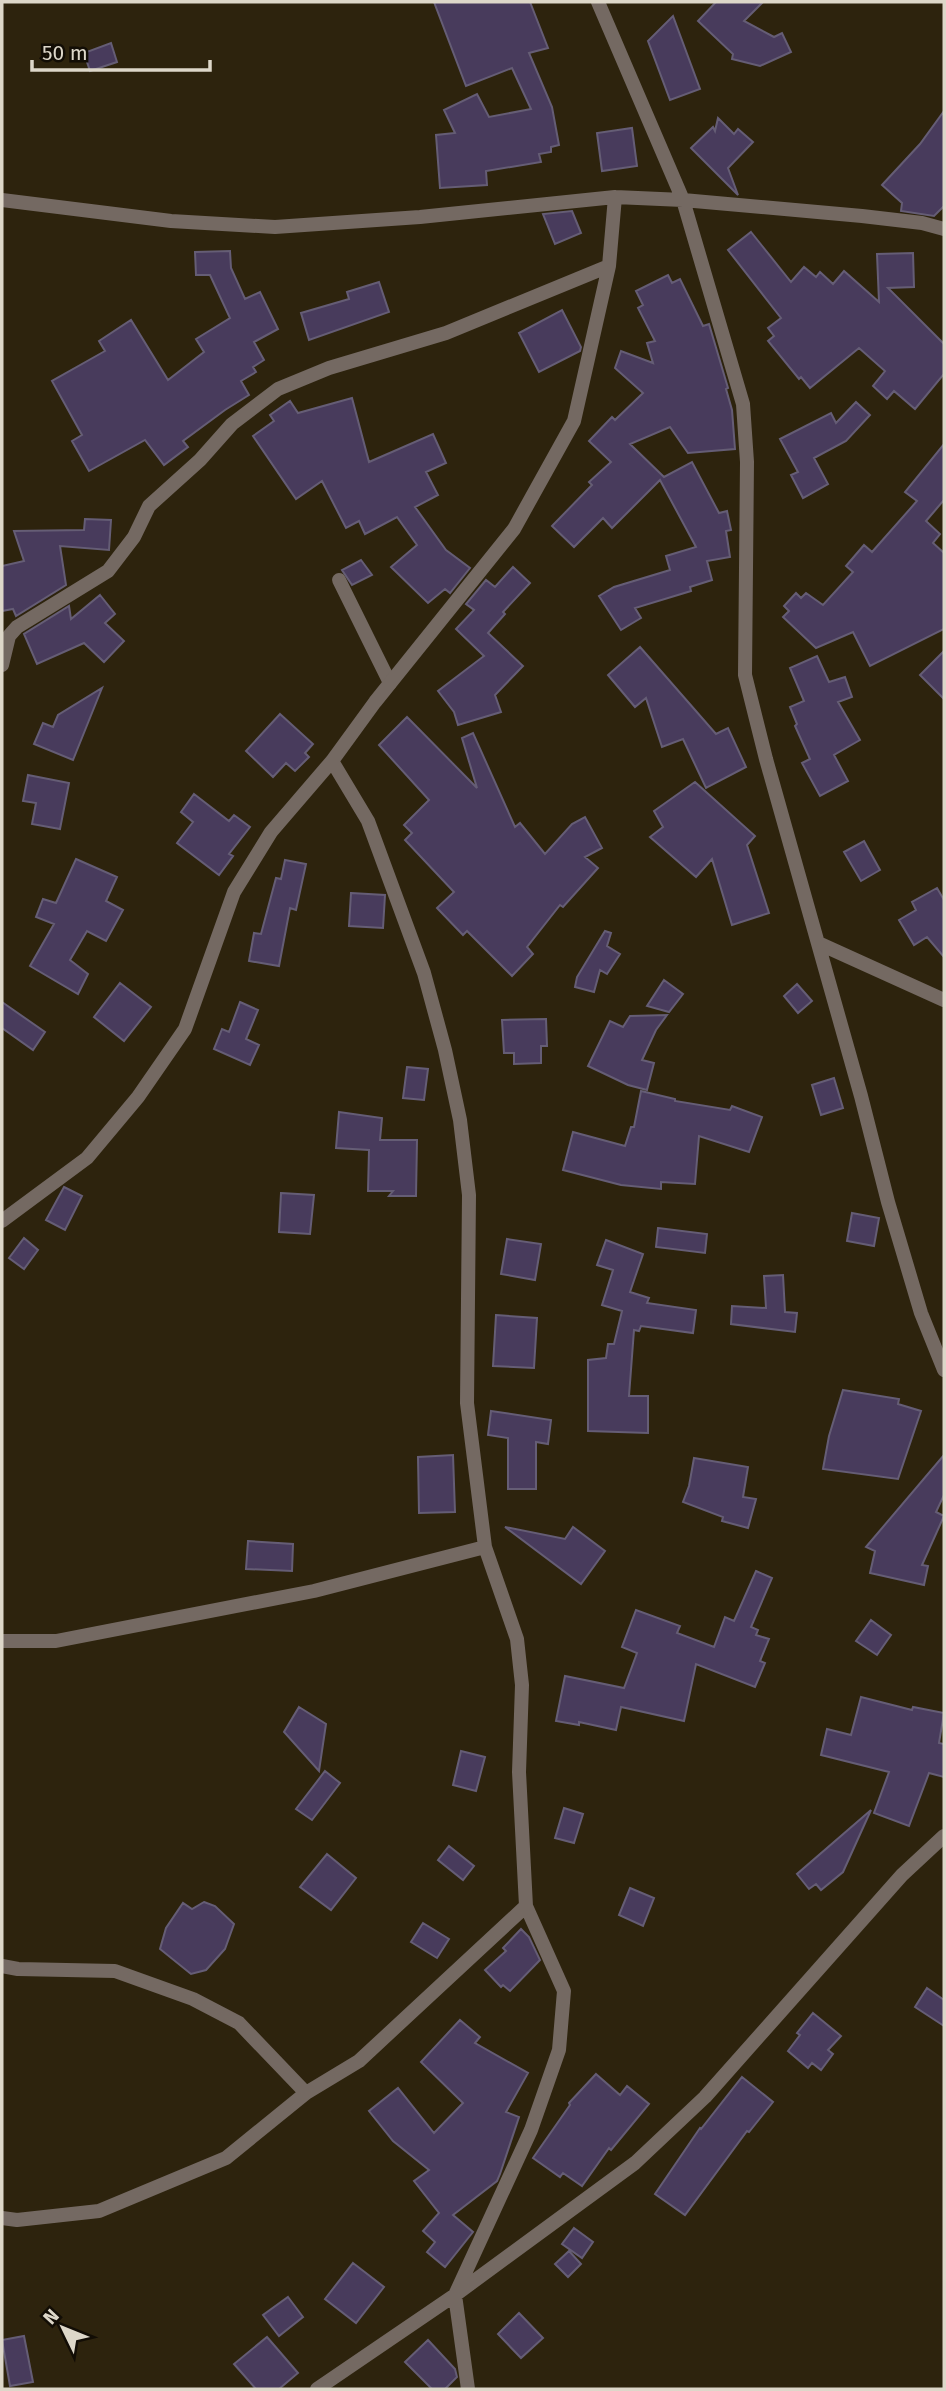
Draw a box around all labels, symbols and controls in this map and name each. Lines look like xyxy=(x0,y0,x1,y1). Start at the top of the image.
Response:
scale bar xyxy=(32,28,210,72)
text: 50 m xyxy=(42,40,88,66)
north arrow xyxy=(28,2293,98,2363)
text: N xyxy=(38,2304,64,2329)

